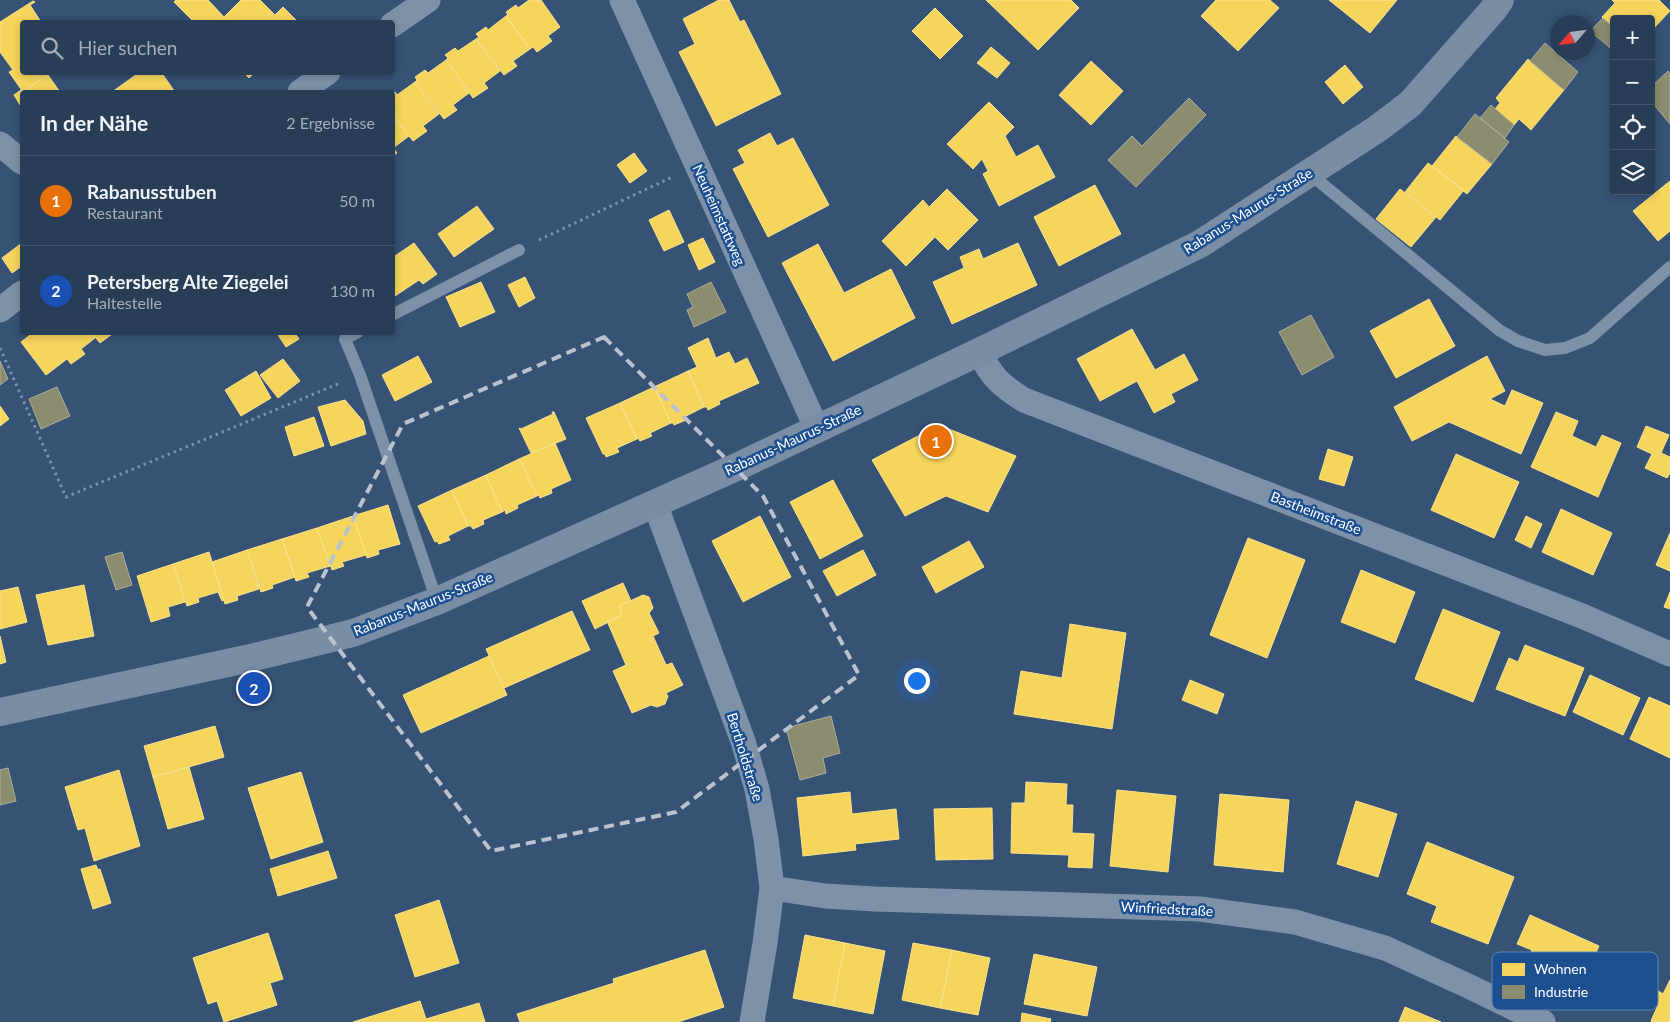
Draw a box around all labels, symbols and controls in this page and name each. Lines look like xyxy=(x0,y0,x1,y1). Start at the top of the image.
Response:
north arrow xyxy=(1550,15,1595,60)
map controls xyxy=(1610,15,1655,195)
button: + xyxy=(1610,15,1655,60)
search box xyxy=(20,20,395,75)
icon: search xyxy=(38,34,66,62)
text: Hier suchen xyxy=(78,36,177,59)
button: − xyxy=(1610,60,1655,105)
button: locate xyxy=(1610,105,1655,150)
text: In der Nähe xyxy=(40,110,148,135)
text: 2 Ergebnisse xyxy=(286,113,375,132)
button: layers xyxy=(1610,150,1655,195)
street label: Neuheimstattweg xyxy=(690,162,749,268)
street label: Rabanus-Maurus-Straße xyxy=(1180,164,1315,257)
text: Rabanusstuben xyxy=(87,180,217,203)
text: 1 xyxy=(51,191,61,210)
text: 50 m xyxy=(339,191,375,210)
text: Restaurant xyxy=(87,203,163,222)
text: Petersberg Alte Ziegelei xyxy=(87,270,289,293)
text: 2 xyxy=(51,281,61,300)
text: 130 m xyxy=(330,281,375,300)
text: Haltestelle xyxy=(87,293,162,312)
street label: Rabanus-Maurus-Straße xyxy=(722,400,864,479)
pin: 1 xyxy=(920,422,952,460)
street label: Bastheimstraße xyxy=(1269,487,1364,538)
street label: Rabanus-Maurus-Straße xyxy=(351,568,495,639)
your location xyxy=(904,668,930,694)
pin: 2 xyxy=(238,669,270,707)
street label: Bertholdstraße xyxy=(724,710,767,803)
street label: Winfriedstraße xyxy=(1120,898,1214,919)
legend xyxy=(1492,952,1658,1010)
text: Wohnen xyxy=(1534,960,1586,977)
text: Industrie xyxy=(1534,983,1588,1000)

